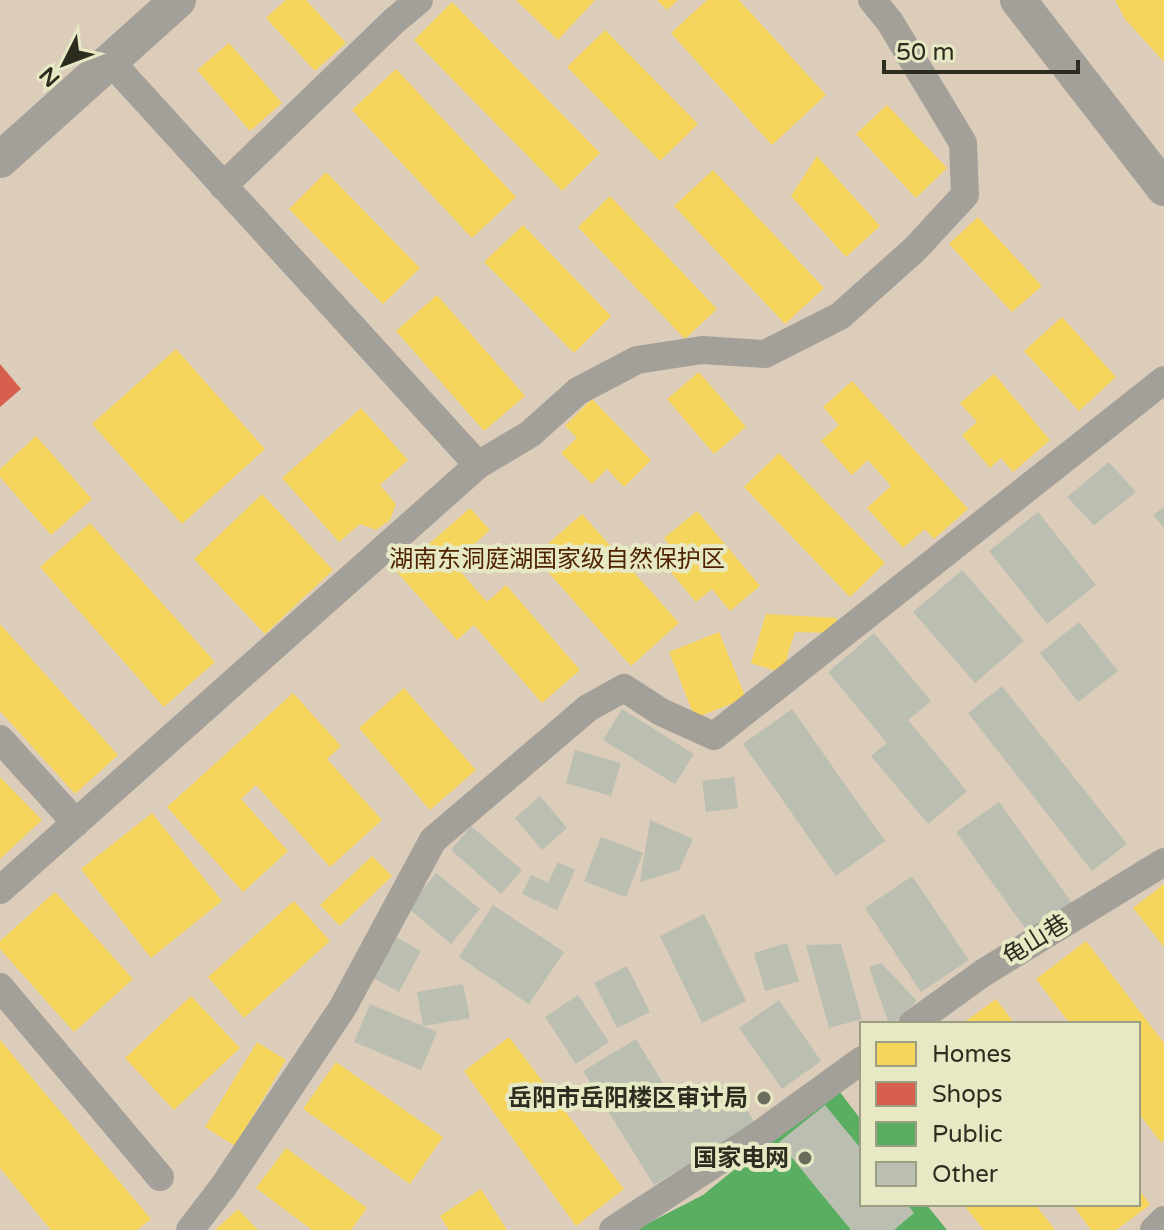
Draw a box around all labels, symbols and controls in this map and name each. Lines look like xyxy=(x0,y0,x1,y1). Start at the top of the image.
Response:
north arrow xyxy=(24,24,104,104)
scale bar xyxy=(884,24,1078,74)
text: 50 m xyxy=(896,38,954,67)
text: N xyxy=(34,61,65,92)
park label: 湖南东洞庭湖国家级自然保护区 xyxy=(389,545,725,574)
street label: 龟山巷 xyxy=(998,909,1074,971)
legend xyxy=(860,1022,1140,1206)
text: Homes xyxy=(932,1040,1012,1069)
text: Shops xyxy=(932,1080,1002,1109)
place label: 岳阳市岳阳楼区审计局 xyxy=(508,1084,748,1113)
marker: 岳阳市岳阳楼区审计局 xyxy=(755,1089,773,1107)
text: Public xyxy=(932,1120,1002,1149)
place label: 国家电网 xyxy=(693,1144,789,1173)
marker: 国家电网 xyxy=(796,1149,814,1167)
text: Other xyxy=(932,1160,999,1189)

